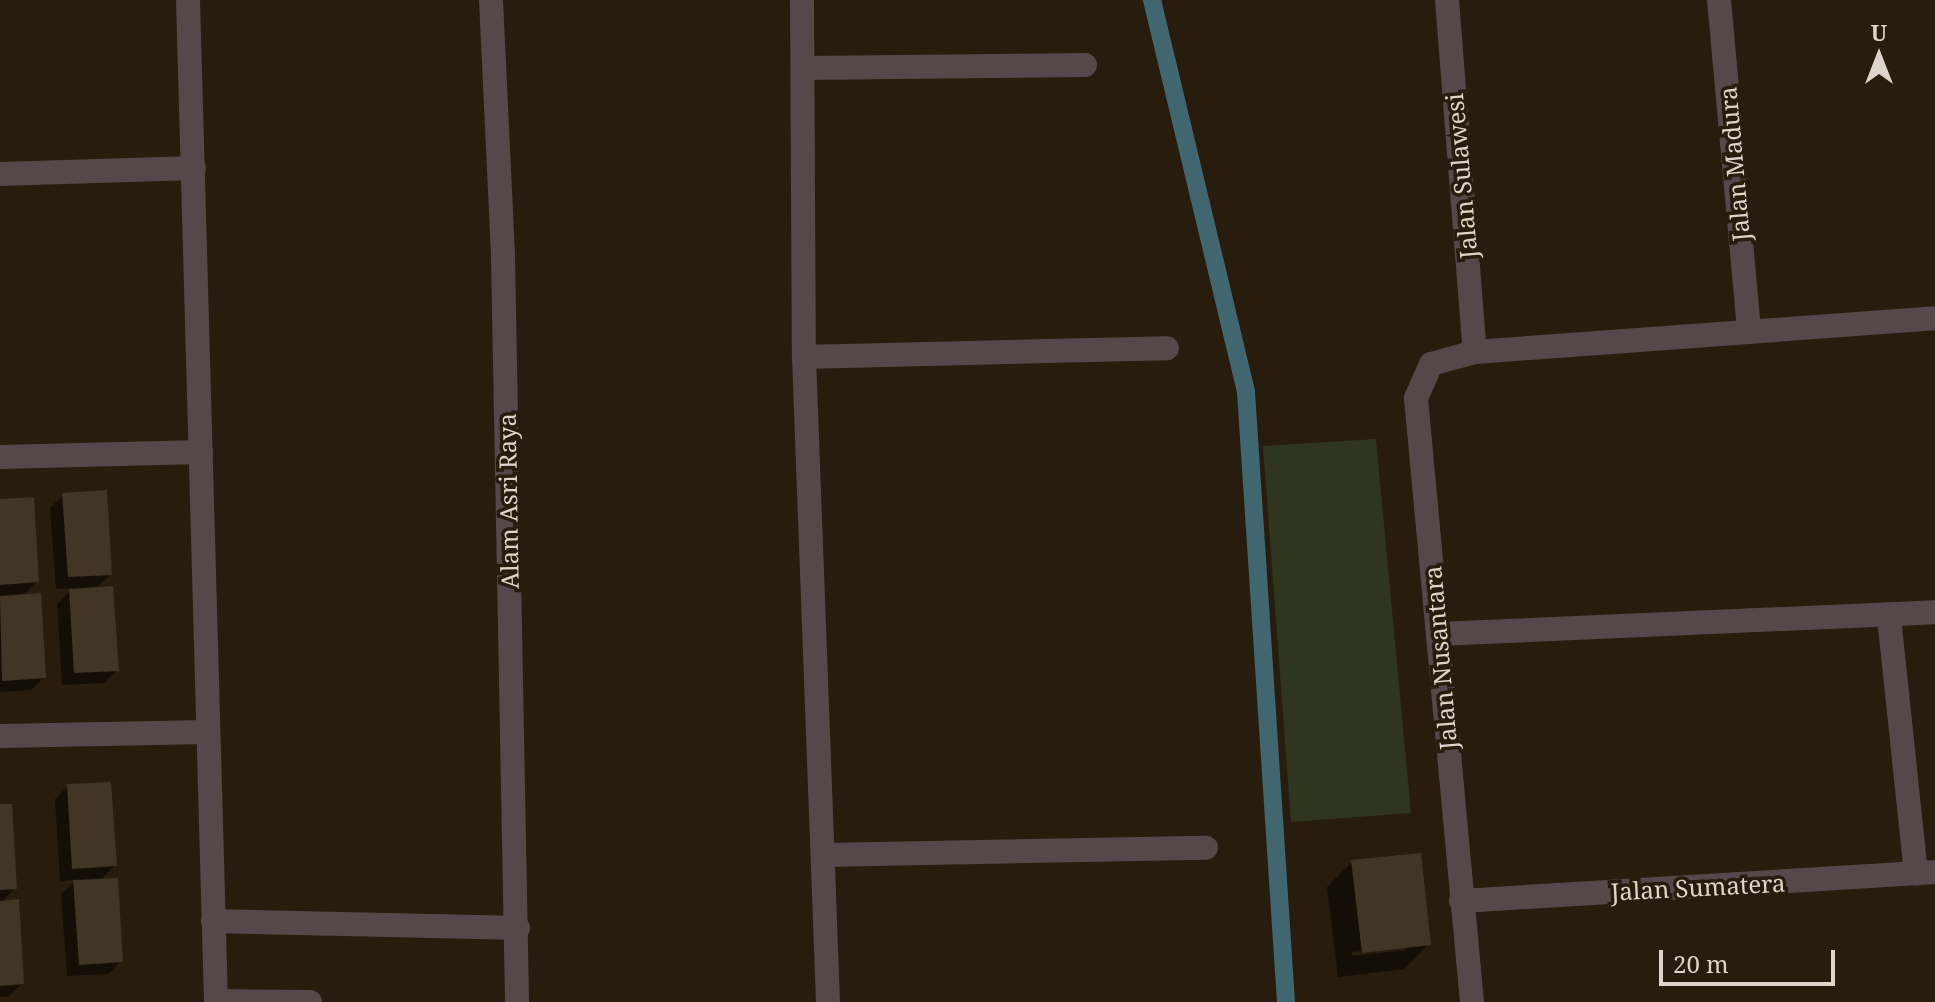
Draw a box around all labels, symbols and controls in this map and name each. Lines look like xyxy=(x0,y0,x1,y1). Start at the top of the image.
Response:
north arrow xyxy=(1839,16,1919,96)
text: U xyxy=(1871,17,1887,47)
street label: Jalan Madura xyxy=(1713,85,1755,243)
street label: Jalan Sulawesi xyxy=(1439,92,1483,260)
street label: Alam Asri Raya xyxy=(492,413,524,589)
street label: Jalan Nusantara xyxy=(1418,565,1462,751)
street label: Jalan Sumatera xyxy=(1610,868,1786,906)
scale bar xyxy=(1663,934,1839,984)
text: 20 m xyxy=(1673,947,1729,980)

